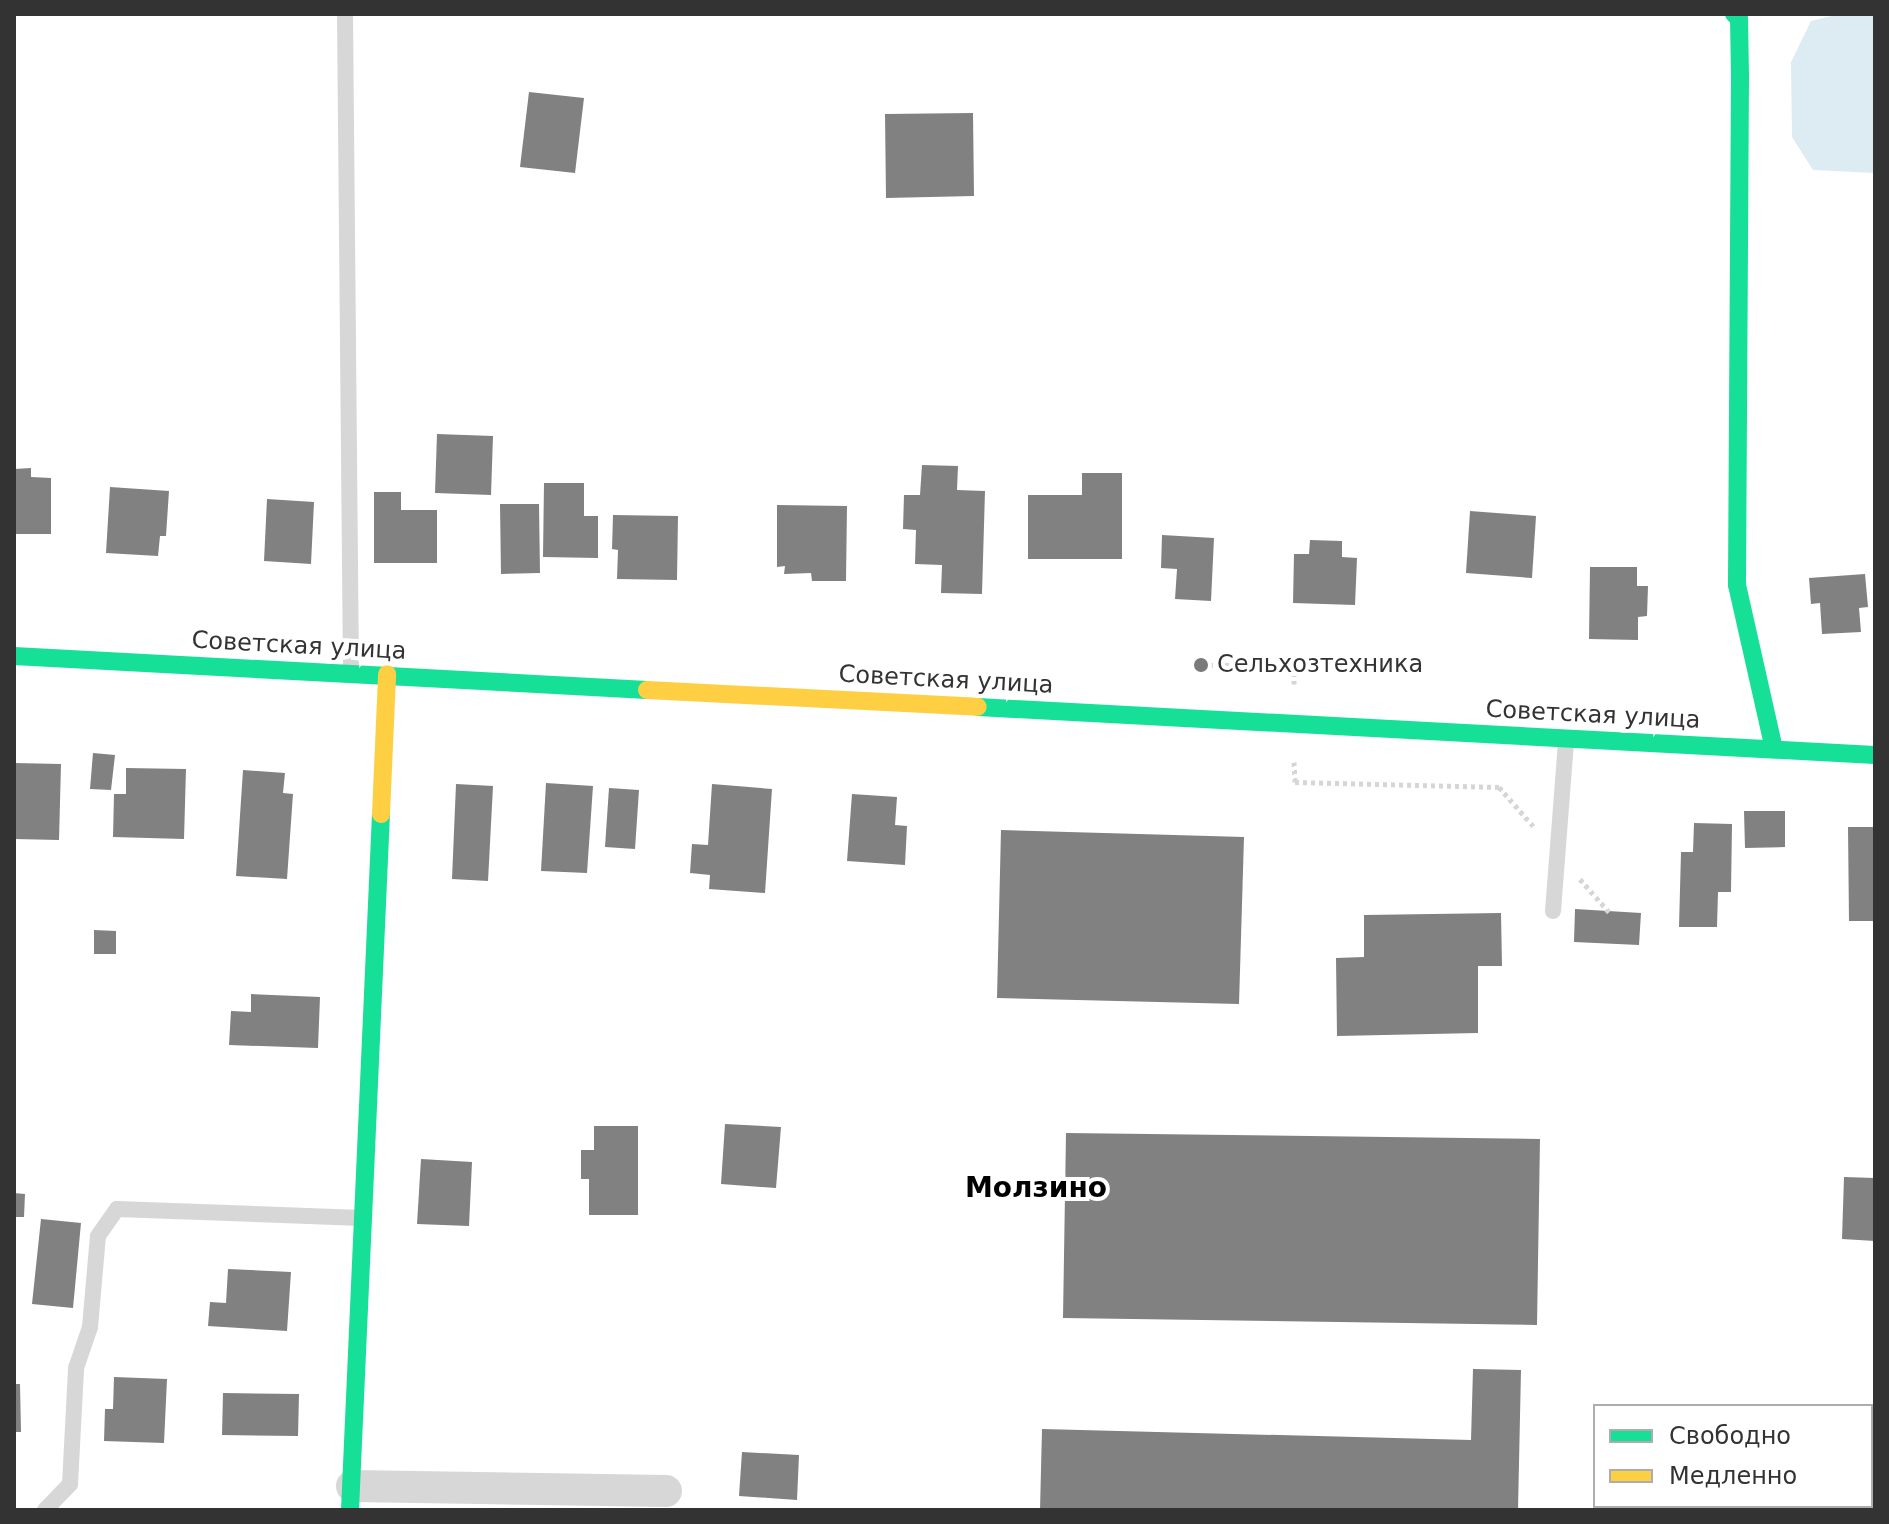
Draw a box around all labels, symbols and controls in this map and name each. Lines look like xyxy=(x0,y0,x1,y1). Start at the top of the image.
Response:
street label: Советская улица xyxy=(191,626,407,666)
place label: Сельхозтехника xyxy=(1217,651,1423,679)
marker: Сельхозтехника xyxy=(1192,656,1210,674)
street label: Советская улица xyxy=(838,660,1054,700)
street label: Советская улица xyxy=(1485,695,1701,735)
district label: Молзино xyxy=(965,1171,1107,1205)
legend xyxy=(1593,1404,1873,1508)
text: Свободно xyxy=(1669,1422,1791,1450)
text: Медленно xyxy=(1669,1462,1797,1490)

